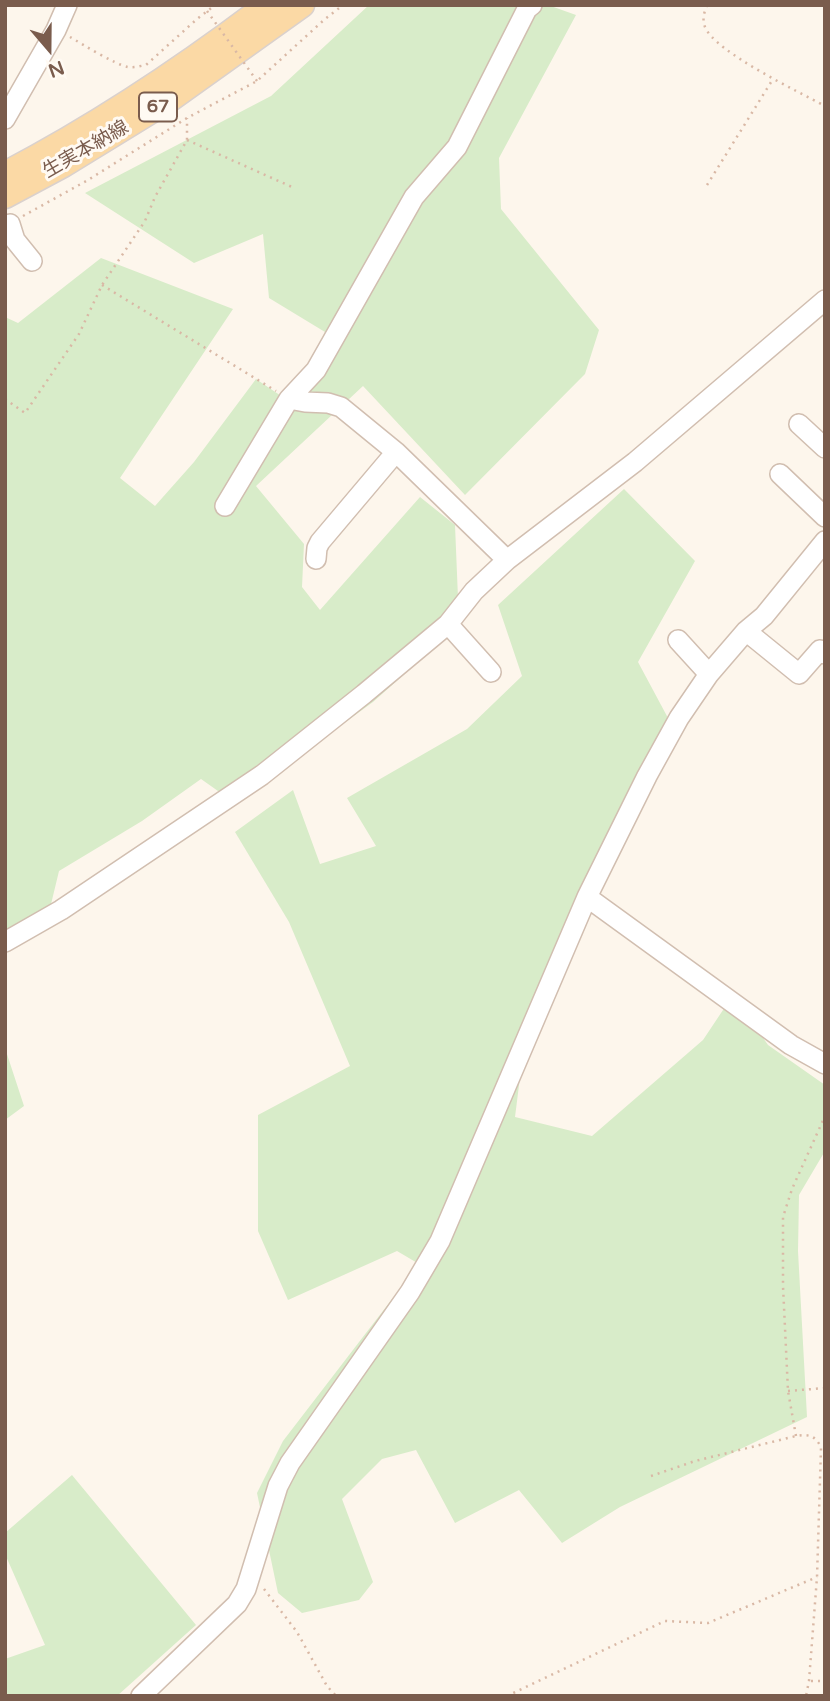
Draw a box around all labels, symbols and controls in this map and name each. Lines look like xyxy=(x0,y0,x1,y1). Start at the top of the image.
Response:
north arrow xyxy=(14,14,84,84)
text: N xyxy=(45,56,67,82)
road number: 67 xyxy=(139,92,177,122)
street label: 生実本納線 xyxy=(39,116,133,184)

